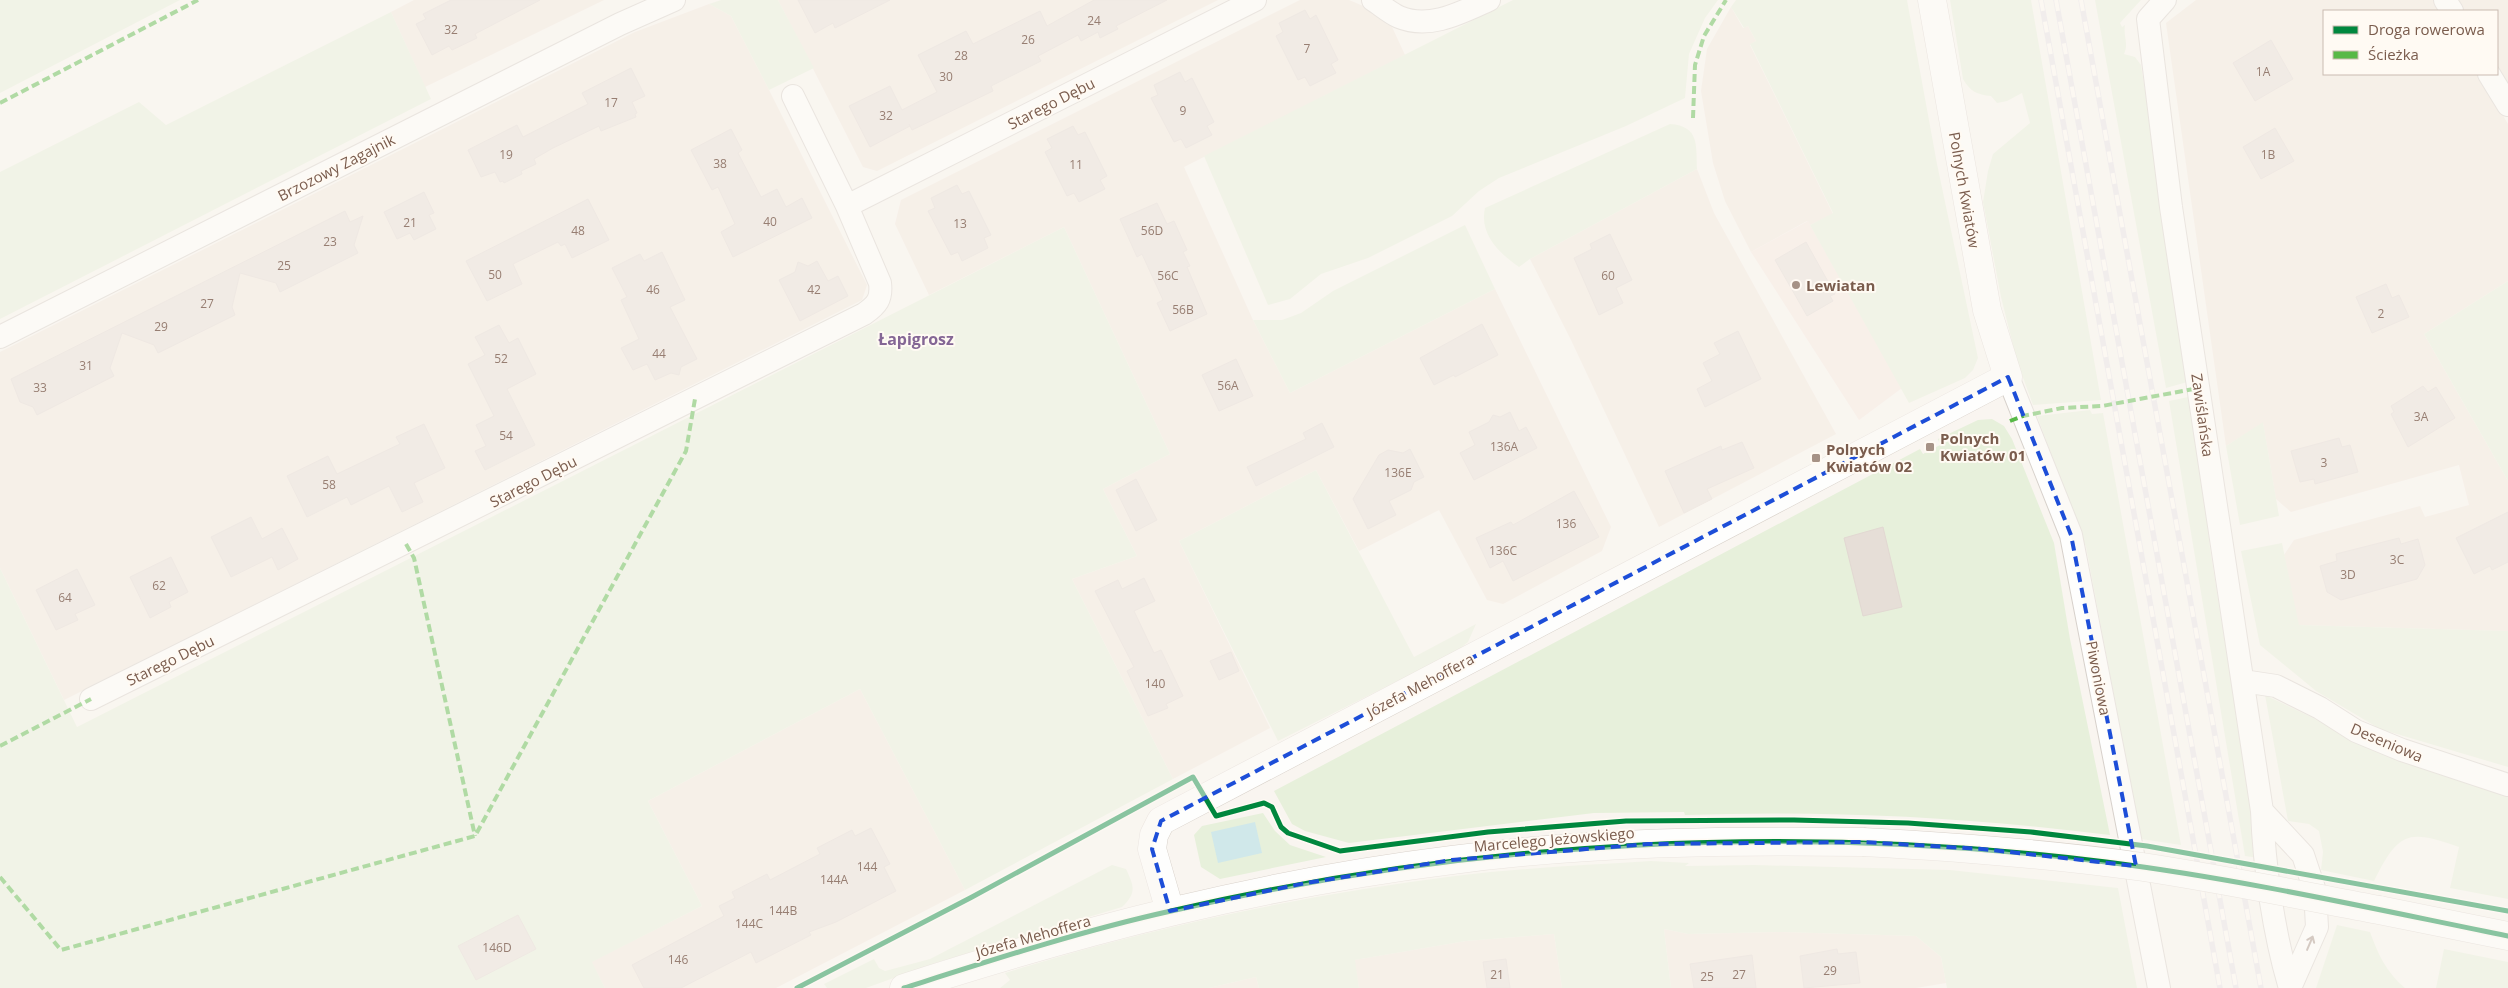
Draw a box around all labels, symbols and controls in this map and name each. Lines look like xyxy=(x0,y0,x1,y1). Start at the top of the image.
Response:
legend xyxy=(2323,10,2498,75)
house number: 24 xyxy=(1087,12,1101,29)
text: Droga rowerowa xyxy=(2368,19,2485,39)
house number: 32 xyxy=(444,21,458,38)
house number: 26 xyxy=(1021,31,1035,48)
house number: 7 xyxy=(1304,40,1311,57)
text: Ścieżka xyxy=(2368,44,2419,64)
house number: 28 xyxy=(954,47,968,64)
house number: 1A xyxy=(2256,63,2271,80)
house number: 30 xyxy=(939,68,953,85)
street label: Starego Dębu xyxy=(1004,72,1098,134)
house number: 17 xyxy=(604,94,618,111)
house number: 9 xyxy=(1180,102,1187,119)
house number: 32 xyxy=(879,107,893,124)
street label: Brzozowy Zagajnik xyxy=(274,129,398,205)
street label: Polnych Kwiatów xyxy=(1945,130,1985,250)
house number: 19 xyxy=(499,146,513,163)
house number: 1B xyxy=(2261,146,2276,163)
house number: 38 xyxy=(713,155,727,172)
house number: 11 xyxy=(1069,156,1083,173)
house number: 40 xyxy=(763,213,777,230)
house number: 21 xyxy=(403,214,417,231)
house number: 13 xyxy=(953,215,967,232)
house number: 48 xyxy=(571,222,585,239)
house number: 56D xyxy=(1141,222,1163,239)
house number: 23 xyxy=(323,233,337,250)
house number: 25 xyxy=(277,257,291,274)
house number: 50 xyxy=(488,266,502,283)
house number: 56C xyxy=(1157,267,1179,284)
house number: 60 xyxy=(1601,267,1615,284)
place label: Lewiatan xyxy=(1806,275,1875,295)
marker: Lewiatan xyxy=(1790,279,1802,291)
house number: 46 xyxy=(646,281,660,298)
house number: 42 xyxy=(807,281,821,298)
house number: 27 xyxy=(200,295,214,312)
house number: 56B xyxy=(1172,301,1194,318)
house number: 2 xyxy=(2378,305,2385,322)
house number: 29 xyxy=(154,318,168,335)
district label: Łapigrosz xyxy=(878,328,954,350)
house number: 44 xyxy=(652,345,666,362)
house number: 52 xyxy=(494,350,508,367)
house number: 31 xyxy=(79,357,93,374)
street label: Zawiślańska xyxy=(2187,372,2219,458)
house number: 56A xyxy=(1217,377,1239,394)
house number: 33 xyxy=(33,379,47,396)
house number: 3A xyxy=(2414,408,2429,425)
house number: 54 xyxy=(499,427,513,444)
place label: Polnych Kwiatów 01 xyxy=(1940,428,2026,465)
house number: 136A xyxy=(1490,438,1518,455)
place label: Polnych Kwiatów 02 xyxy=(1826,439,1913,476)
marker: Polnych Kwiatów 01 xyxy=(1924,441,1936,453)
street label: Starego Dębu xyxy=(486,450,580,512)
marker: Polnych Kwiatów 02 xyxy=(1810,452,1822,464)
house number: 3 xyxy=(2321,454,2328,471)
house number: 136E xyxy=(1384,464,1412,481)
house number: 58 xyxy=(322,476,336,493)
house number: 136 xyxy=(1556,515,1576,532)
house number: 136C xyxy=(1489,542,1518,559)
house number: 3C xyxy=(2390,551,2405,568)
house number: 3D xyxy=(2340,566,2356,583)
house number: 62 xyxy=(152,577,166,594)
house number: 64 xyxy=(58,589,72,606)
street label: Starego Dębu xyxy=(123,630,217,690)
street label: Piwoniowa xyxy=(2082,639,2116,717)
street label: Józefa Mehoffera xyxy=(1361,648,1477,723)
house number: 140 xyxy=(1145,675,1165,692)
street label: Deseniowa xyxy=(2348,718,2426,766)
street label: Marcelego Jeżowskiego xyxy=(1473,822,1635,856)
house number: 144 xyxy=(857,858,877,875)
house number: 144A xyxy=(820,871,848,888)
house number: 144B xyxy=(769,902,797,919)
street label: Józefa Mehoffera xyxy=(971,910,1093,963)
house number: 144C xyxy=(735,915,764,932)
one-way arrow xyxy=(2305,936,2315,951)
house number: 146D xyxy=(482,939,512,956)
house number: 146 xyxy=(668,951,688,968)
house number: 29 xyxy=(1823,962,1837,979)
house number: 21 xyxy=(1490,966,1504,983)
house number: 27 xyxy=(1732,966,1746,983)
house number: 25 xyxy=(1700,968,1714,985)

